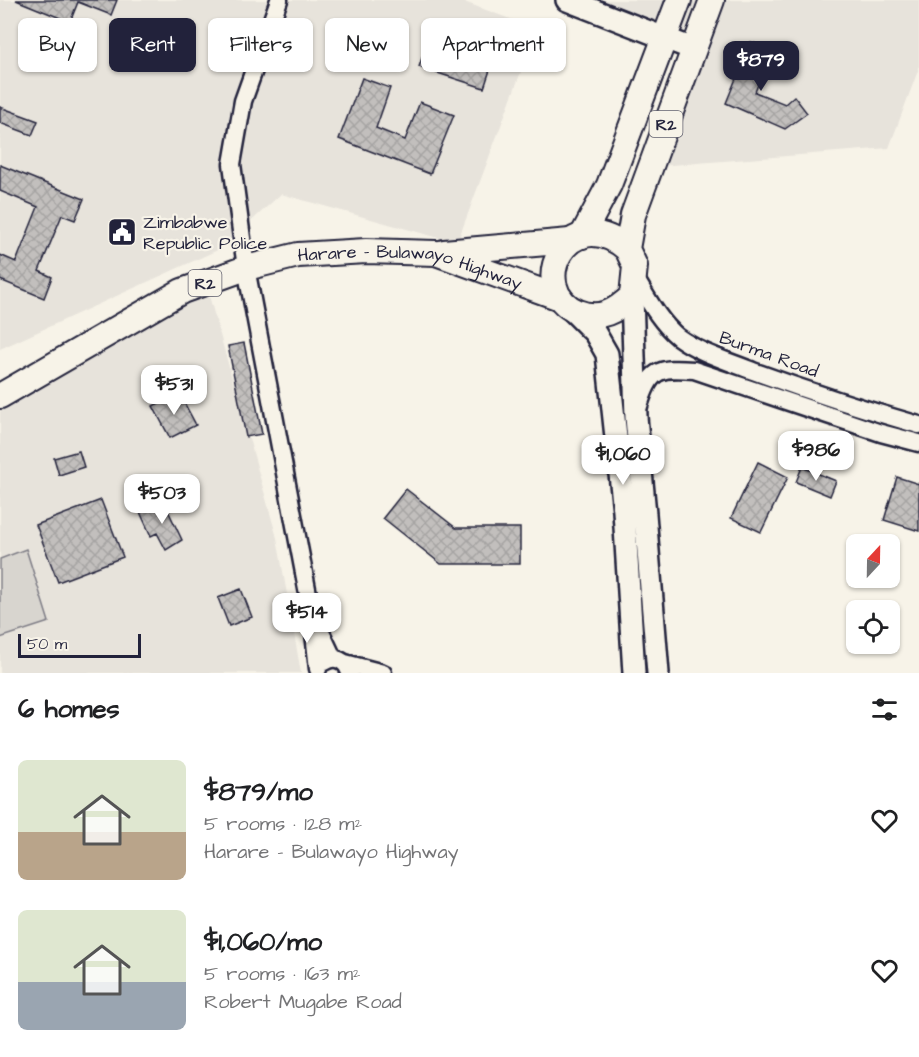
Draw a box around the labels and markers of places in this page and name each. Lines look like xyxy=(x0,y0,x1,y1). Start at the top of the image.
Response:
pin: $879 xyxy=(725,41,797,92)
place label: Zimbabwe Republic Police xyxy=(143,210,268,256)
public building icon: Zimbabwe Republic Police xyxy=(106,216,138,248)
pin: $531 xyxy=(138,365,210,416)
pin: $986 xyxy=(780,431,852,482)
pin: $1,060 xyxy=(574,435,672,486)
pin: $503 xyxy=(126,474,198,525)
pin: $514 xyxy=(271,593,343,644)

